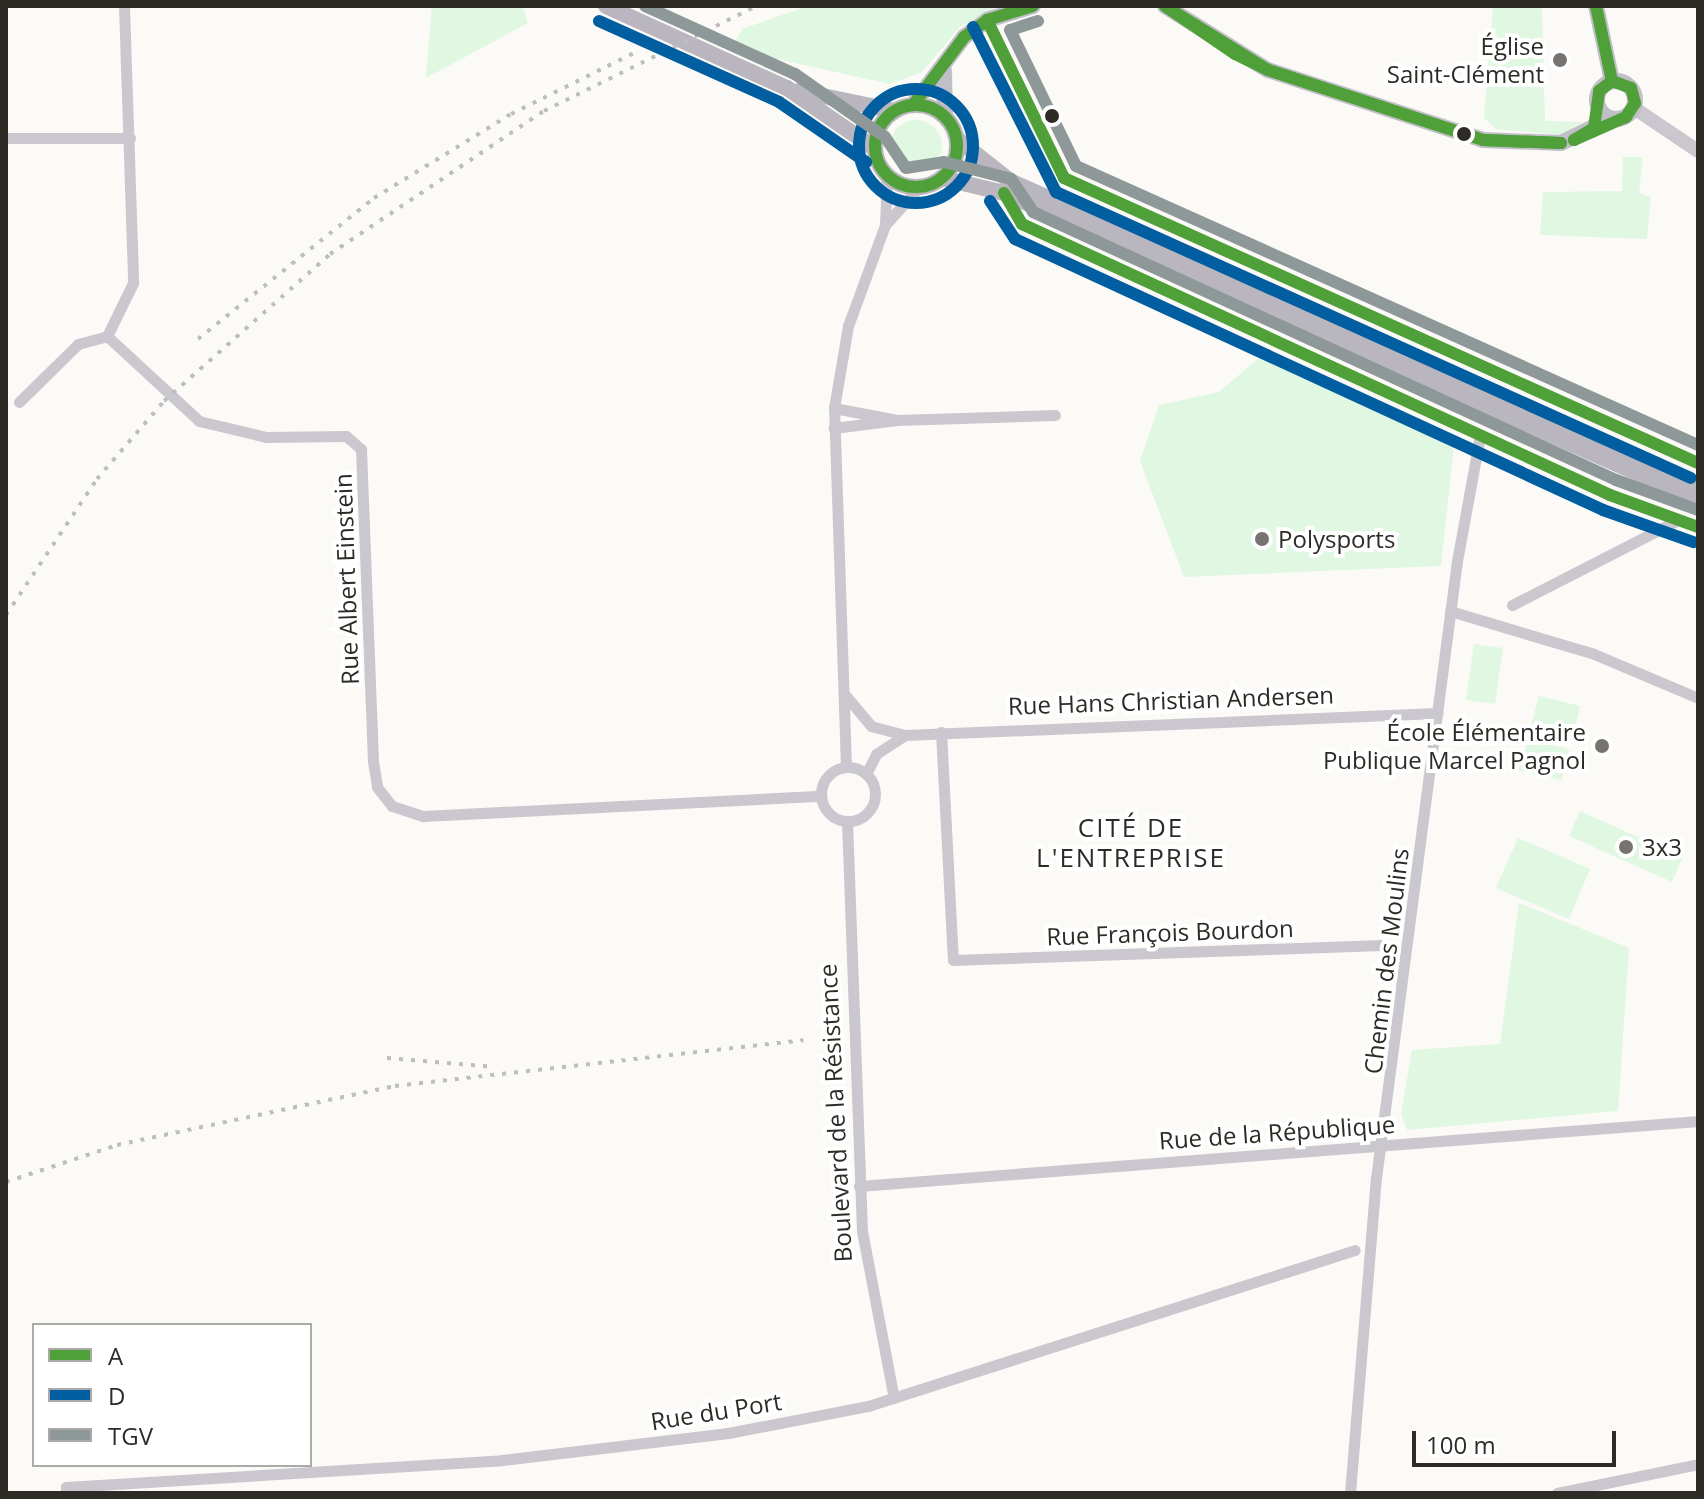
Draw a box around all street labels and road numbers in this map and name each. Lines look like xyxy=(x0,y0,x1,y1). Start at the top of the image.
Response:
street label: Rue Albert Einstein xyxy=(328,473,364,685)
street label: Rue Hans Christian Andersen xyxy=(1007,680,1335,720)
street label: Chemin des Moulins xyxy=(1358,846,1414,1076)
street label: Rue François Bourdon xyxy=(1046,913,1294,951)
street label: Boulevard de la Résistance xyxy=(813,963,857,1263)
street label: Rue de la République xyxy=(1158,1109,1396,1155)
street label: Rue du Port xyxy=(649,1386,783,1436)

